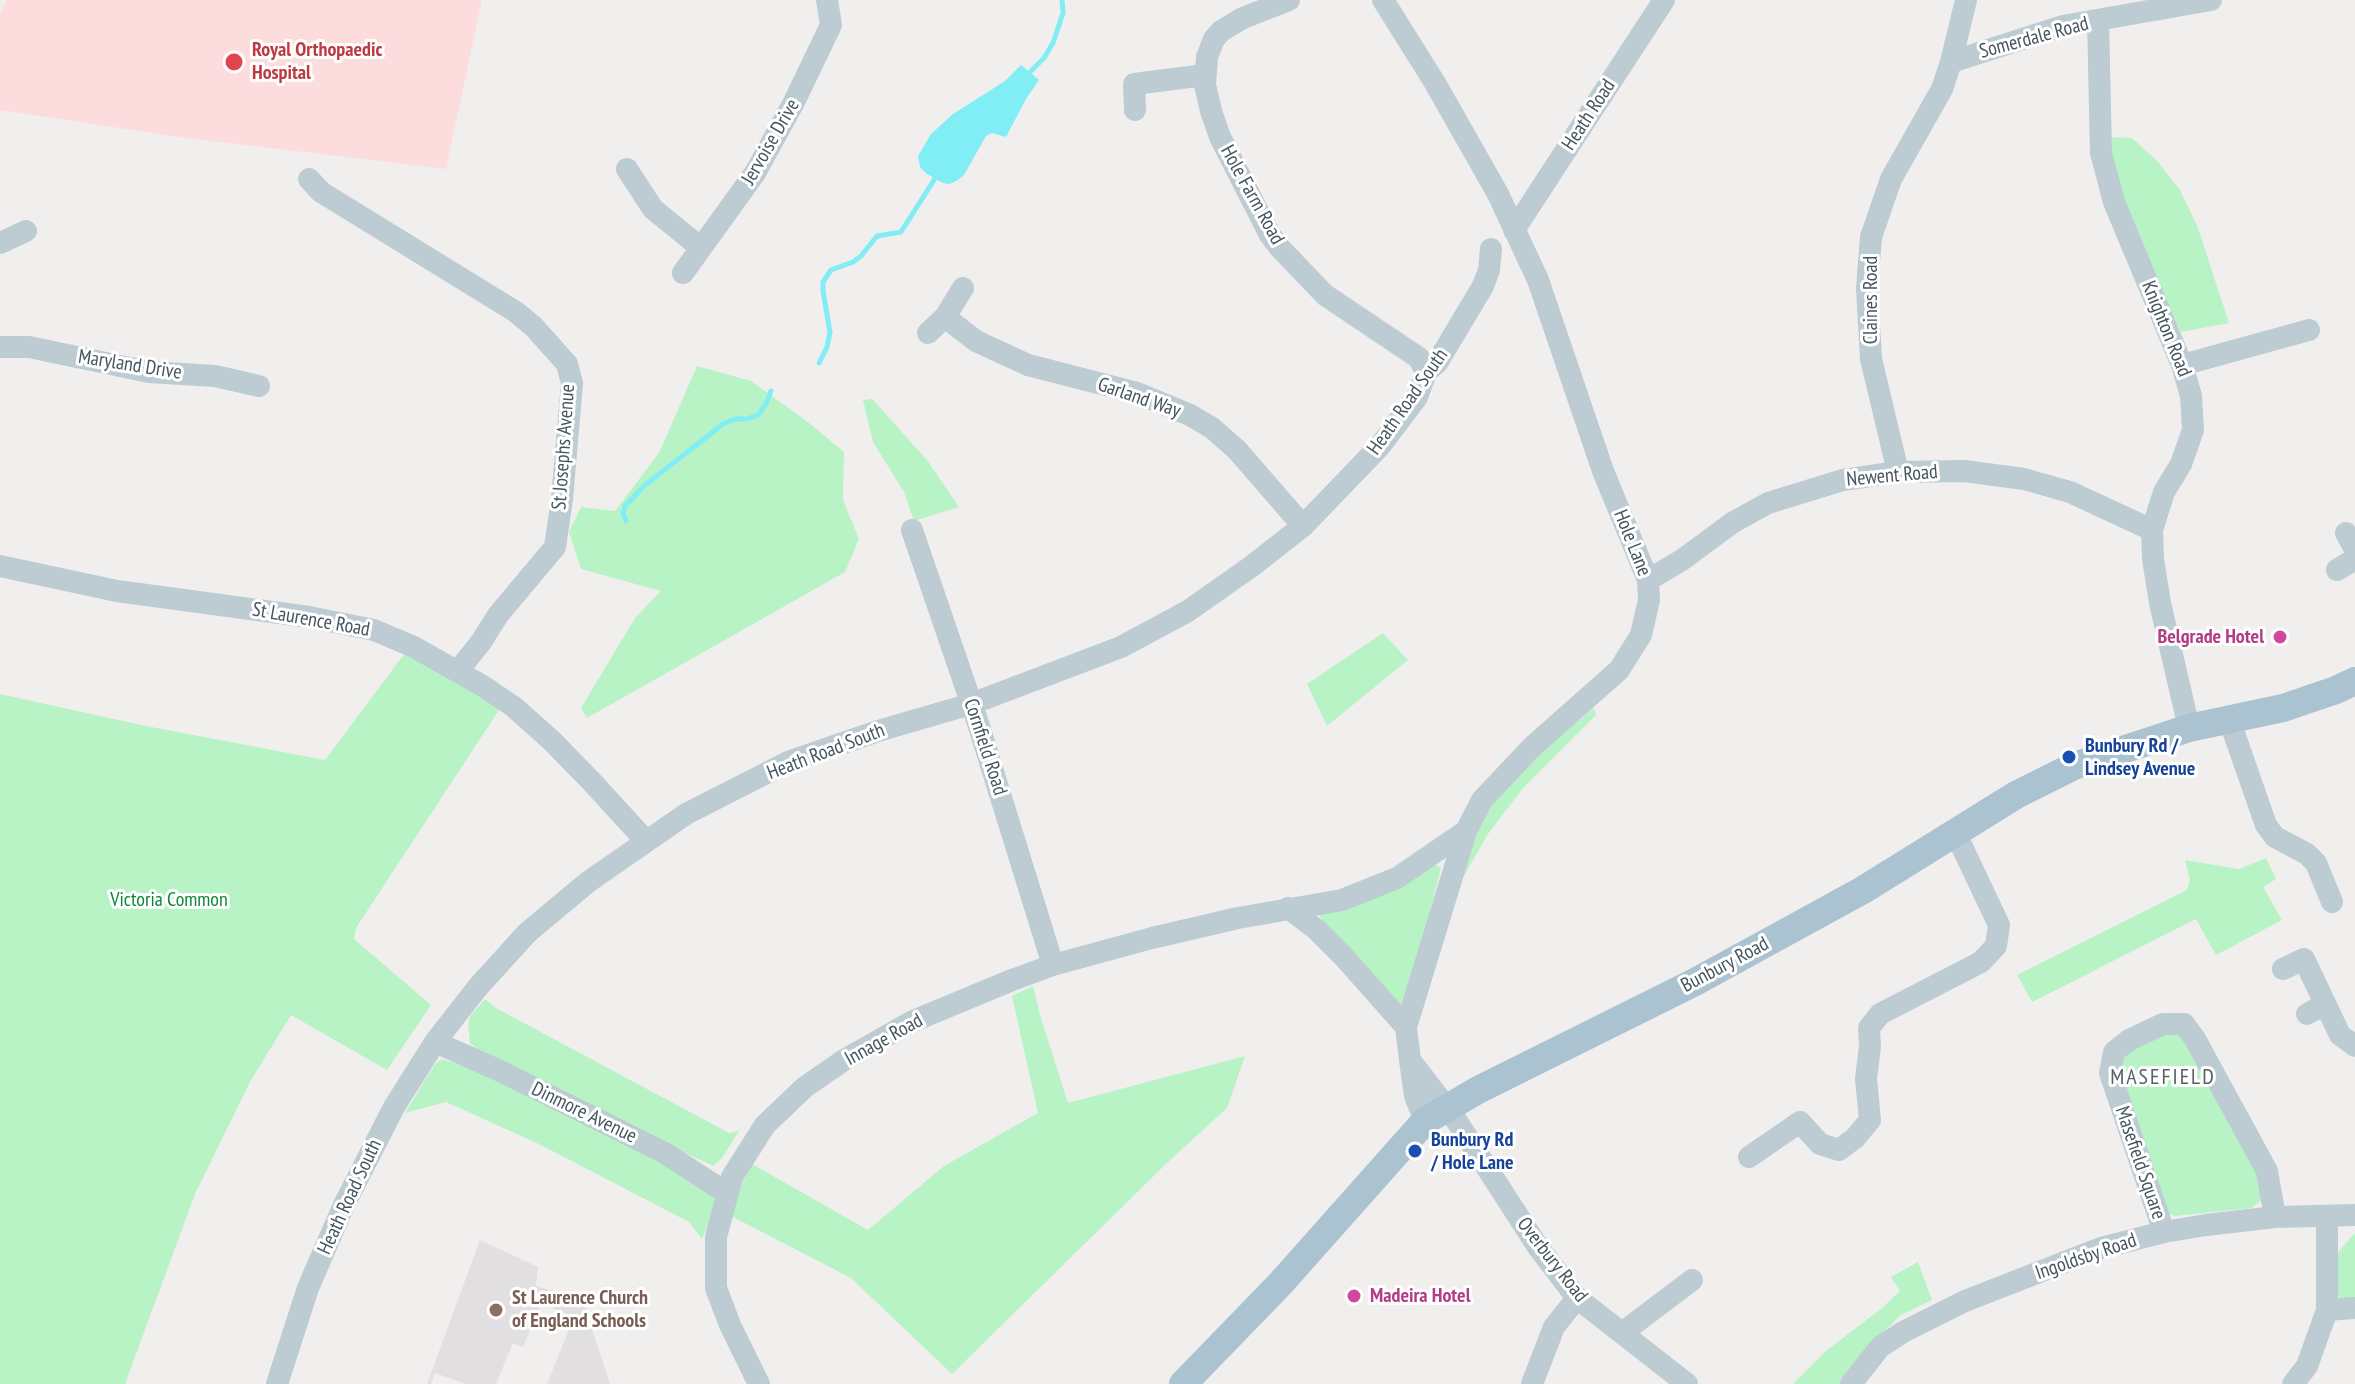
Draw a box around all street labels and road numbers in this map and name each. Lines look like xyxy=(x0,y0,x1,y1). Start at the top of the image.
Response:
street label: Somerdale Road xyxy=(1977,12,2091,64)
street label: Heath Road xyxy=(1557,75,1621,155)
street label: Jervoise Drive xyxy=(737,95,805,189)
street label: Hole Farm Road xyxy=(1215,141,1289,249)
street label: Claines Road xyxy=(1859,256,1883,344)
street label: Knighton Road xyxy=(2136,278,2196,380)
street label: Heath Road South xyxy=(1363,344,1453,460)
street label: Maryland Drive xyxy=(77,345,183,385)
street label: Garland Way xyxy=(1094,373,1184,423)
street label: St Josephs Avenue xyxy=(548,383,580,511)
street label: Newent Road xyxy=(1845,460,1939,492)
street label: Hole Lane xyxy=(1608,506,1656,580)
street label: St Laurence Road xyxy=(250,598,372,642)
street label: Cornfield Road xyxy=(958,696,1012,798)
street label: Heath Road South xyxy=(764,719,888,785)
street label: Bunbury Road xyxy=(1677,932,1773,998)
street label: Innage Road xyxy=(841,1009,927,1071)
street label: Dinmore Avenue xyxy=(528,1077,640,1149)
street label: Masefield Square xyxy=(2109,1103,2171,1223)
street label: Heath Road South xyxy=(313,1136,387,1258)
street label: Overbury Road xyxy=(1511,1213,1593,1307)
street label: Ingoldsby Road xyxy=(2032,1229,2140,1285)

